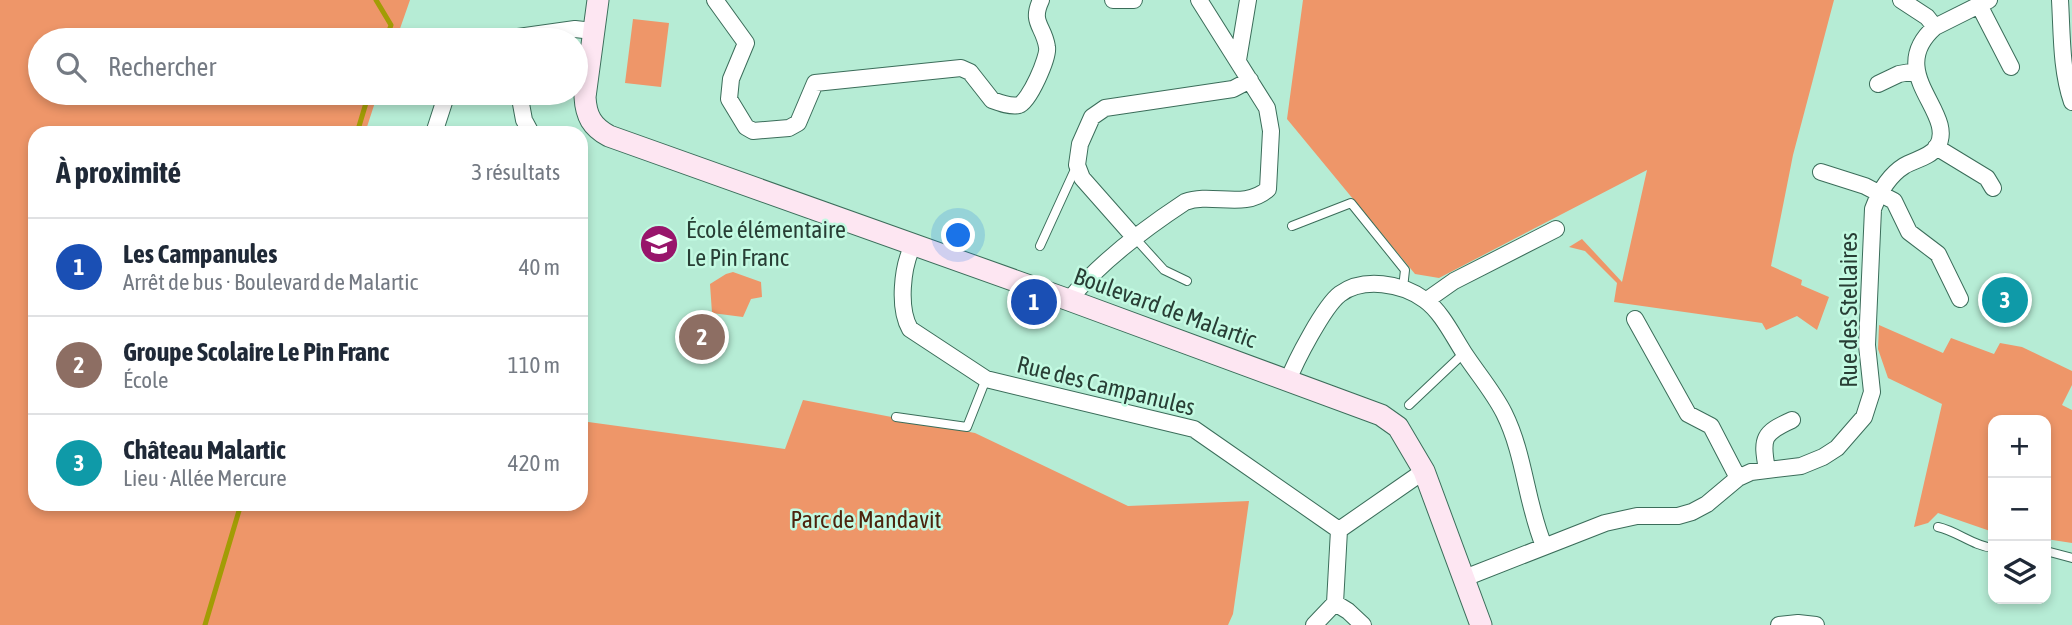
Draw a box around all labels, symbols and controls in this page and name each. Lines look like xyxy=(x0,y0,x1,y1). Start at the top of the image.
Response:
search box xyxy=(28,28,588,105)
icon: search xyxy=(52,48,90,86)
text: Rechercher xyxy=(108,52,216,82)
text: À proximité xyxy=(56,155,181,189)
text: 3 résultats xyxy=(471,159,560,185)
place label: École élémentaire Le Pin Franc xyxy=(686,216,846,271)
your location xyxy=(941,218,975,252)
school or university icon: École élémentaire Le Pin Franc xyxy=(638,223,680,265)
street label: Rue des Stellaires xyxy=(1835,232,1862,388)
text: Les Campanules xyxy=(123,239,277,269)
text: 1 xyxy=(74,254,84,280)
text: 40 m xyxy=(519,254,560,280)
street label: Boulevard de Malartic xyxy=(1070,262,1260,353)
text: Arrêt de bus · Boulevard de Malartic xyxy=(123,269,418,295)
pin: 3 xyxy=(1982,274,2028,326)
pin: 1 xyxy=(1011,276,1057,328)
pin: 2 xyxy=(679,311,725,363)
text: Groupe Scolaire Le Pin Franc xyxy=(123,337,389,367)
street label: Rue des Campanules xyxy=(1014,350,1198,421)
text: 2 xyxy=(74,352,84,378)
text: 110 m xyxy=(508,352,560,378)
text: École xyxy=(123,367,168,393)
map controls xyxy=(1988,415,2051,604)
button: + xyxy=(1988,415,2051,478)
text: Château Malartic xyxy=(123,435,286,465)
text: 3 xyxy=(74,450,84,476)
text: 420 m xyxy=(508,450,560,476)
text: Lieu · Allée Mercure xyxy=(123,465,287,491)
button: − xyxy=(1988,478,2051,541)
park label: Parc de Mandavit xyxy=(791,506,942,533)
button: layers xyxy=(1988,541,2051,604)

